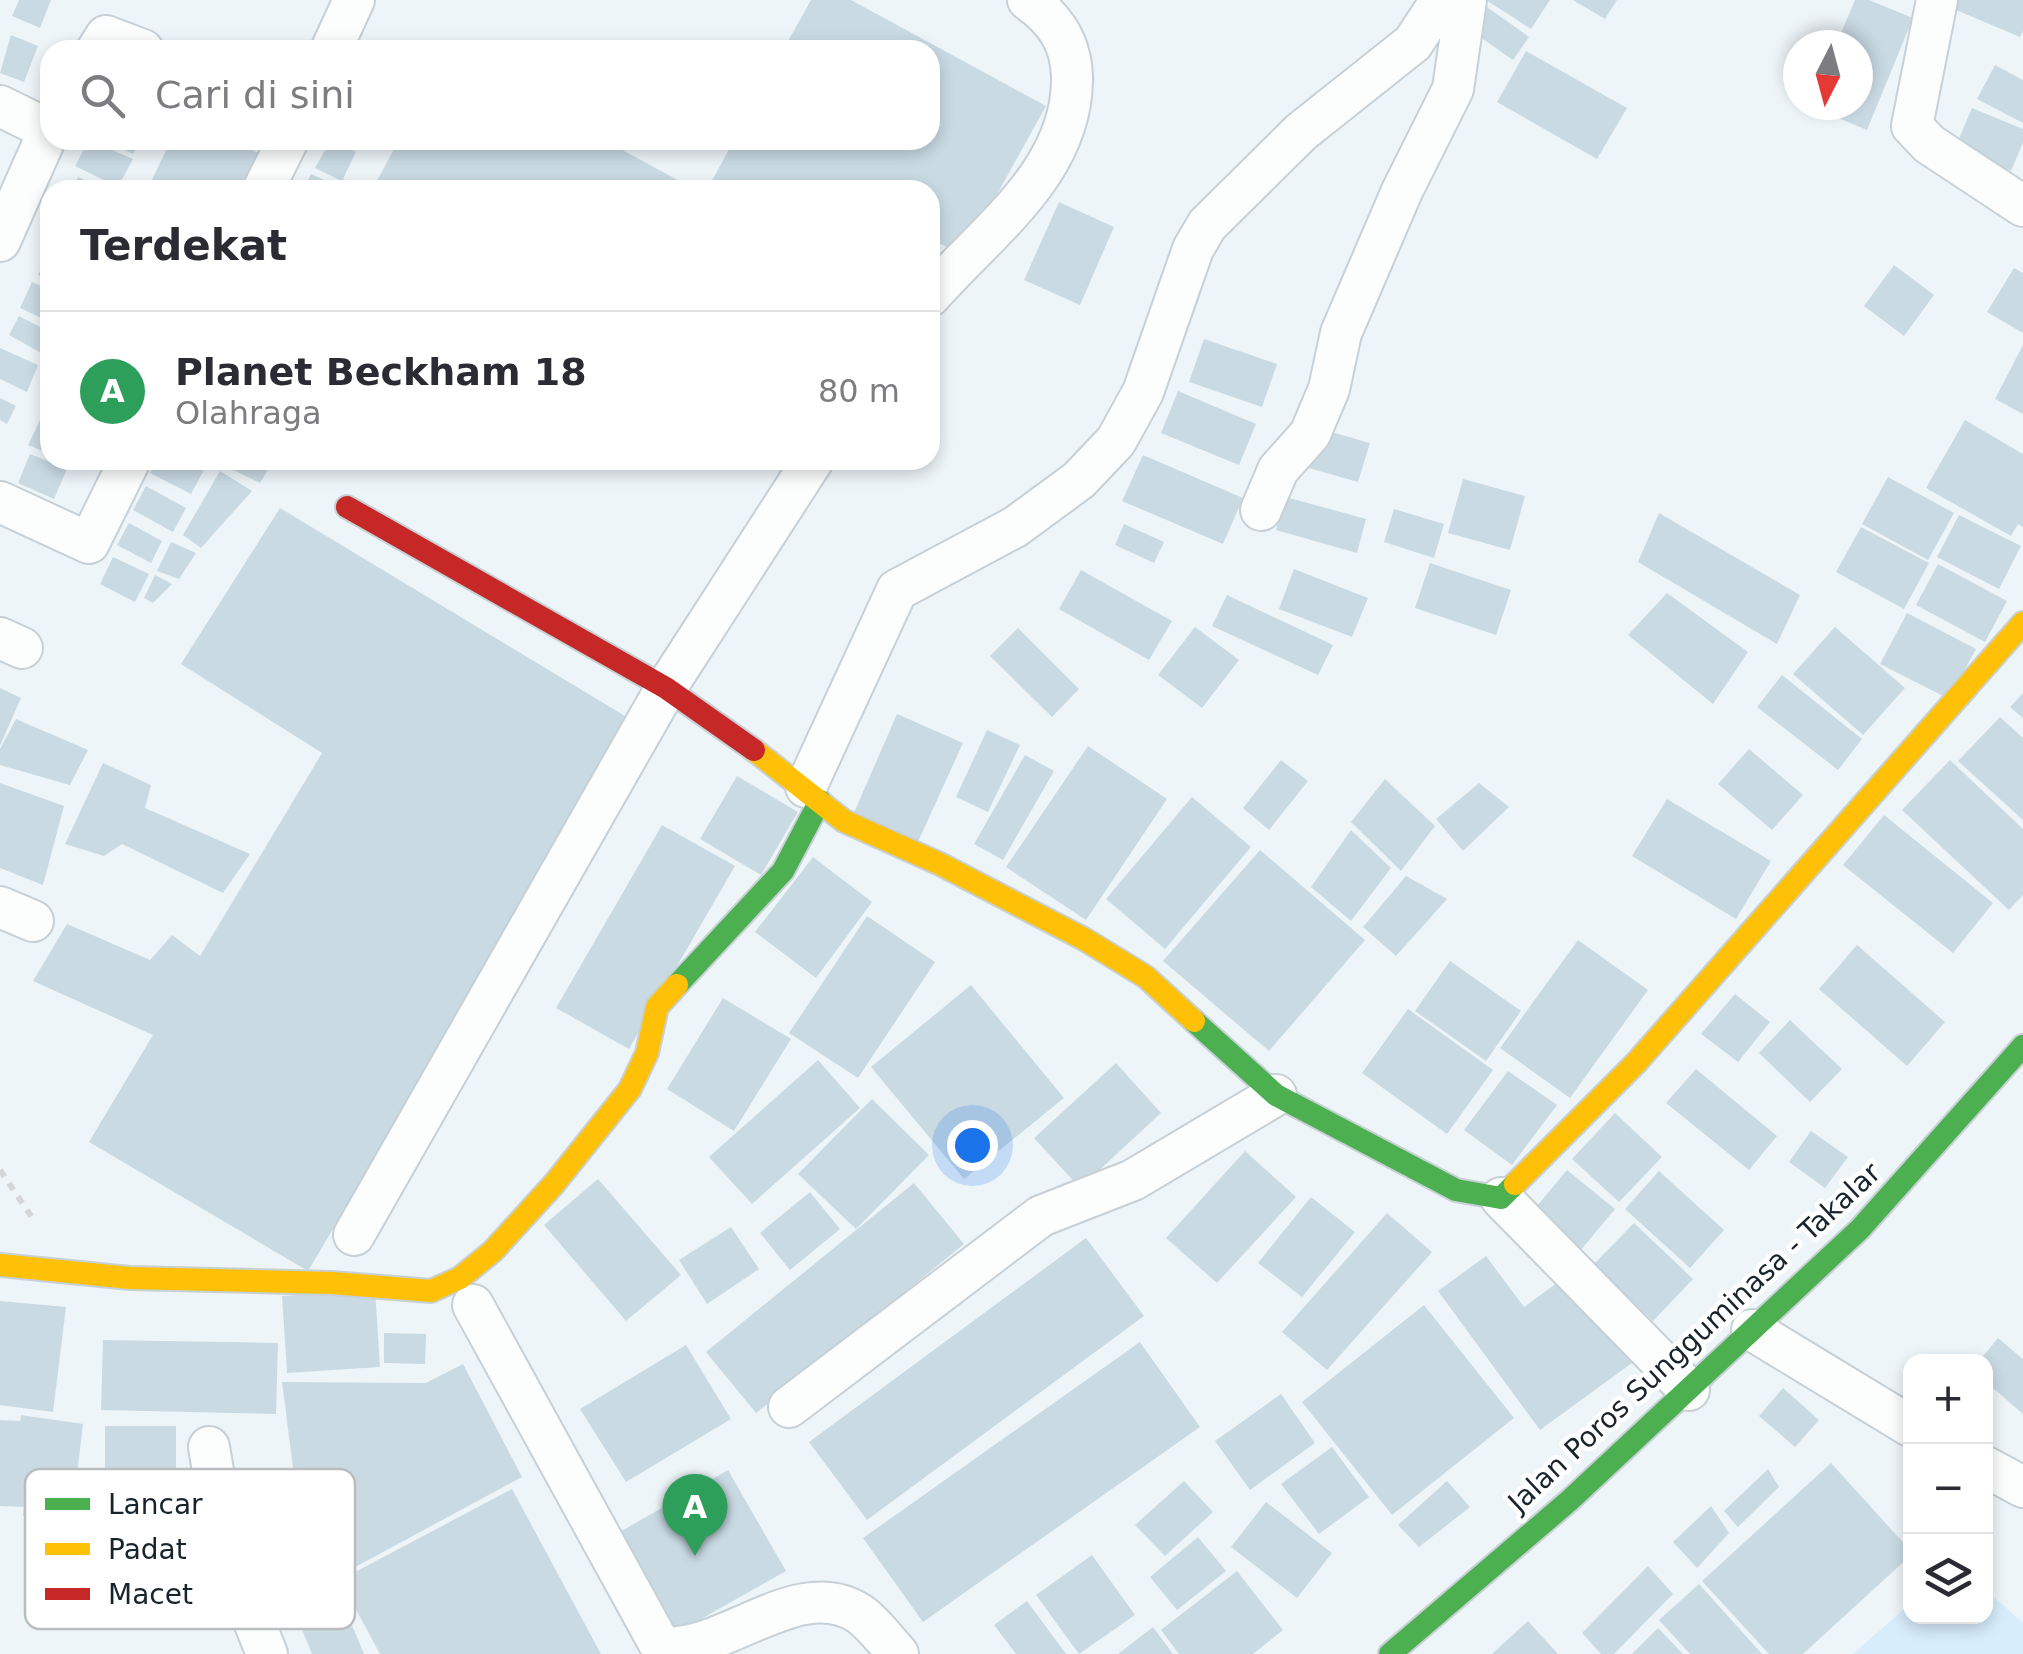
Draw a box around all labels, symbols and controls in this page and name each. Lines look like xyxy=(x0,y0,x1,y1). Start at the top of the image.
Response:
north arrow xyxy=(1783,30,1873,120)
search box xyxy=(40,40,940,150)
icon: search xyxy=(75,68,130,123)
text: Cari di sini xyxy=(155,73,355,117)
text: Terdekat xyxy=(80,221,287,270)
text: Planet Beckham 18 xyxy=(175,350,587,394)
text: A xyxy=(100,372,125,410)
text: 80 m xyxy=(818,372,900,410)
text: Olahraga xyxy=(175,394,322,432)
your location xyxy=(947,1120,998,1171)
street label: Jalan Poros Sungguminasa - Takalar xyxy=(1500,1156,1888,1520)
map controls xyxy=(1903,1354,1993,1624)
button: + xyxy=(1903,1354,1993,1444)
button: − xyxy=(1903,1444,1993,1534)
legend xyxy=(25,1469,355,1629)
pin: A xyxy=(662,1474,728,1556)
text: Lancar xyxy=(108,1488,203,1521)
text: Padat xyxy=(108,1533,187,1566)
button: layers xyxy=(1903,1534,1993,1624)
text: Macet xyxy=(108,1578,193,1611)

